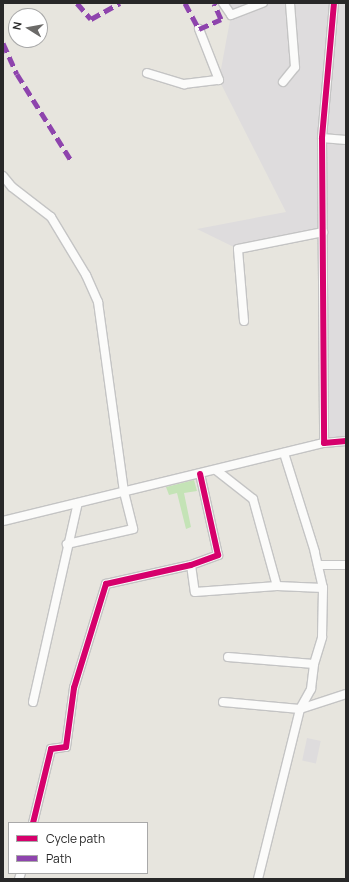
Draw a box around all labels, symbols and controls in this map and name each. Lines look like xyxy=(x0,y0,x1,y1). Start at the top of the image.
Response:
north arrow xyxy=(8,8,48,48)
text: N xyxy=(9,20,25,31)
legend xyxy=(8,822,148,874)
text: Cycle path xyxy=(46,830,105,847)
text: Path xyxy=(46,850,72,867)

